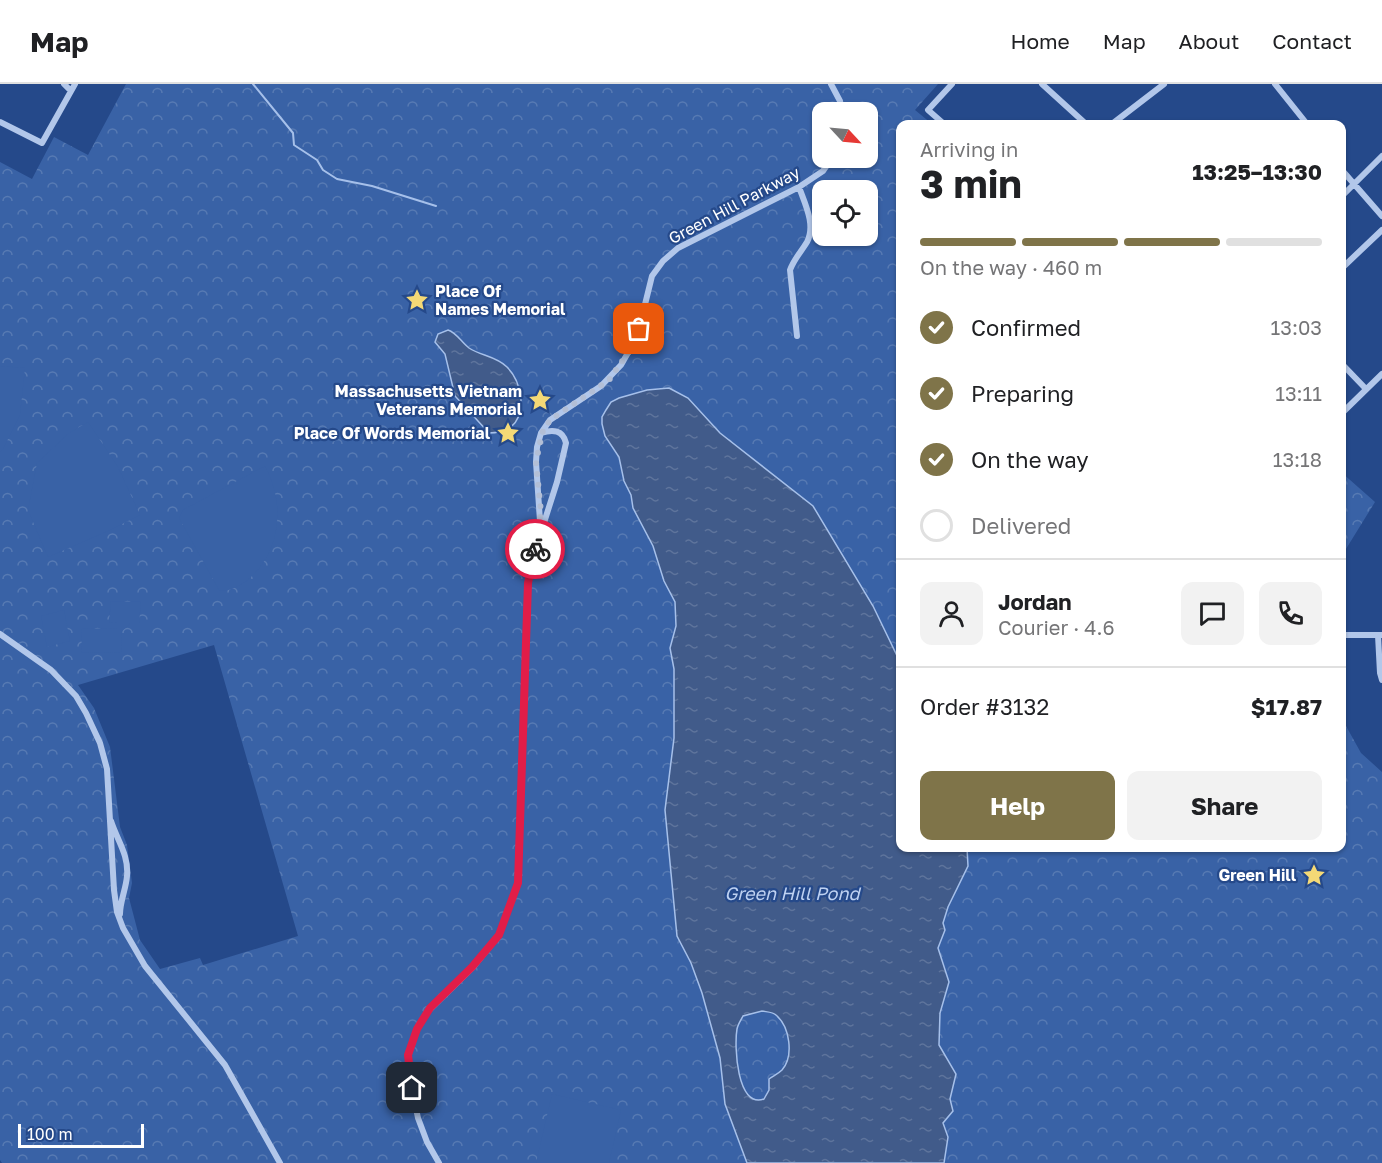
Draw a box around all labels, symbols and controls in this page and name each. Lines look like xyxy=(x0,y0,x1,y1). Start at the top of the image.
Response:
text: Map xyxy=(30,25,88,58)
text: Home xyxy=(1010,28,1070,54)
text: Map xyxy=(1103,28,1146,54)
text: About xyxy=(1179,28,1239,54)
text: Contact xyxy=(1272,28,1352,54)
north arrow xyxy=(812,102,878,168)
map controls xyxy=(812,102,878,246)
text: Arriving in xyxy=(920,137,1018,161)
text: 13:25–13:30 xyxy=(1192,158,1322,185)
text: 3 min xyxy=(920,160,1022,207)
street label: Green Hill Parkway xyxy=(665,162,803,248)
button: locate xyxy=(812,180,878,246)
text: On the way · 460 m xyxy=(920,255,1102,279)
place label: Place Of Names Memorial xyxy=(435,281,566,319)
place icon: Place Of Names Memorial xyxy=(404,287,430,313)
pin xyxy=(613,303,664,354)
icon: check xyxy=(920,311,953,344)
icon: bag xyxy=(622,312,655,345)
text: Confirmed xyxy=(971,314,1081,341)
text: 13:03 xyxy=(1271,315,1322,339)
icon: check xyxy=(920,377,953,410)
text: Preparing xyxy=(971,380,1074,407)
place label: Massachusetts Vietnam Veterans Memorial xyxy=(334,381,523,419)
text: 13:11 xyxy=(1275,381,1322,405)
place icon: Massachusetts Vietnam Veterans Memorial xyxy=(527,387,553,413)
place icon: Place Of Words Memorial xyxy=(495,420,521,446)
place label: Place Of Words Memorial xyxy=(294,423,491,443)
icon: check xyxy=(920,443,953,476)
text: On the way xyxy=(971,446,1089,473)
text: 13:18 xyxy=(1273,447,1322,471)
text: Delivered xyxy=(971,512,1071,539)
courier xyxy=(505,519,565,579)
icon: bike xyxy=(519,533,552,566)
button: person xyxy=(920,582,983,645)
button: chat xyxy=(1181,582,1244,645)
button: phone xyxy=(1259,582,1322,645)
text: Jordan xyxy=(998,588,1072,615)
text: Courier · 4.6 xyxy=(998,615,1115,639)
text: Order #3132 xyxy=(920,693,1049,720)
text: $17.87 xyxy=(1251,693,1322,720)
button: Help xyxy=(920,771,1115,840)
button: Share xyxy=(1127,771,1322,840)
place icon: Green Hill xyxy=(1301,862,1327,888)
place label: Green Hill xyxy=(1218,865,1297,885)
water label: Green Hill Pond xyxy=(724,882,861,904)
pin xyxy=(386,1062,437,1113)
icon: home xyxy=(395,1071,428,1104)
scale bar xyxy=(18,1121,144,1148)
text: 100 m xyxy=(27,1124,73,1144)

